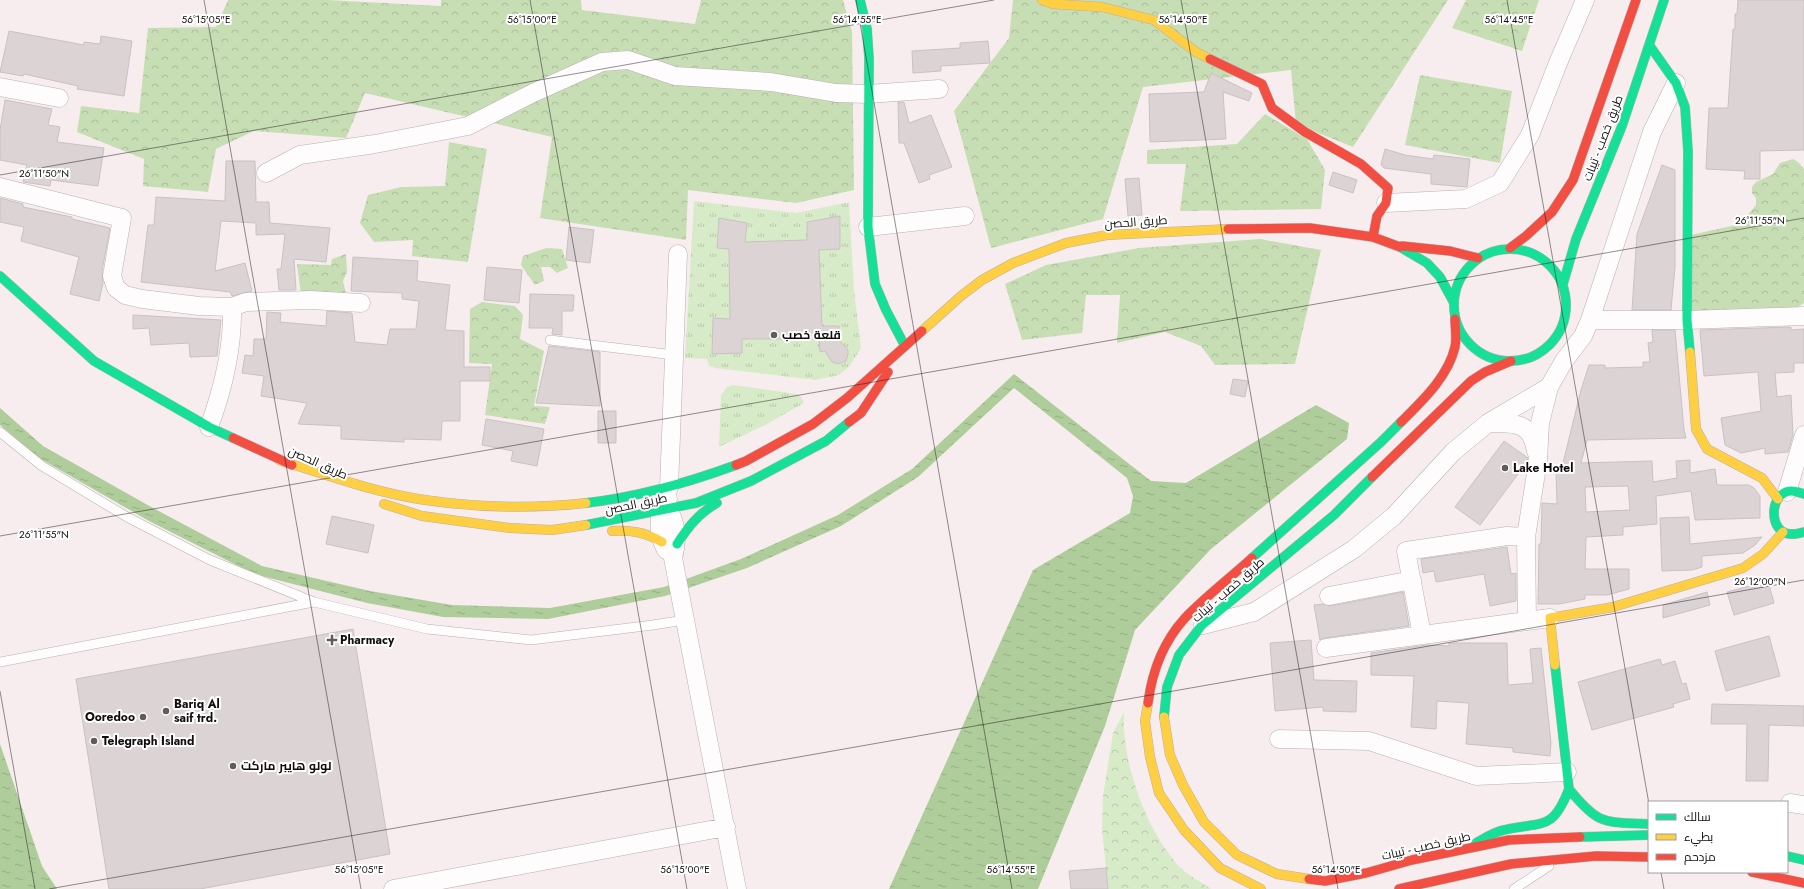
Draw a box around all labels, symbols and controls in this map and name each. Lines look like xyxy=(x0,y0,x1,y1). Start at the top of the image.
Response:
text: 56°15'05"E xyxy=(182,12,230,27)
text: 56°15'00"E xyxy=(507,12,557,27)
text: 56°14'55"E xyxy=(833,12,881,27)
text: 56°14'50"E xyxy=(1158,12,1208,27)
text: 56°14'45"E xyxy=(1485,12,1533,27)
street label: طريق خصب - تيبات xyxy=(1578,92,1628,184)
text: 26°11'50"N xyxy=(19,166,69,181)
street label: طريق الحصن xyxy=(1104,211,1168,233)
text: 26°11'55"N xyxy=(1735,213,1785,228)
place label: قلعة خصب xyxy=(782,326,841,344)
marker: قلعة خصب xyxy=(769,330,779,340)
street label: طريق الحصن xyxy=(286,442,351,484)
place label: Lake Hotel xyxy=(1513,459,1573,477)
marker: Lake Hotel xyxy=(1500,463,1510,473)
street label: طريق الحصن xyxy=(603,489,669,519)
text: 26°11'55"N xyxy=(19,527,69,542)
street label: طريق خصب - تيبات xyxy=(1188,553,1268,627)
text: 26°12'00"N xyxy=(1734,574,1786,589)
place label: Pharmacy xyxy=(340,631,395,649)
marker: Pharmacy xyxy=(327,635,337,645)
place label: Bariq Al saif trd. xyxy=(174,695,220,727)
marker: Bariq Al saif trd. xyxy=(161,706,171,716)
place label: Ooredoo xyxy=(85,708,135,726)
marker: Ooredoo xyxy=(138,712,148,722)
place label: Telegraph Island xyxy=(102,732,194,750)
marker: Telegraph Island xyxy=(89,736,99,746)
place label: لولو هايبر ماركت xyxy=(241,757,332,775)
marker: لولو هايبر ماركت xyxy=(228,761,238,771)
legend xyxy=(1648,801,1788,873)
text: سالك xyxy=(1684,808,1711,826)
street label: طريق خصب - تيبات xyxy=(1380,827,1472,865)
text: بطيء xyxy=(1684,828,1713,847)
text: مزدحم xyxy=(1684,848,1716,866)
text: 56°15'05"E xyxy=(335,862,383,877)
text: 56°15'00"E xyxy=(660,862,710,877)
text: 56°14'55"E xyxy=(987,862,1035,877)
text: 56°14'50"E xyxy=(1311,862,1361,877)

